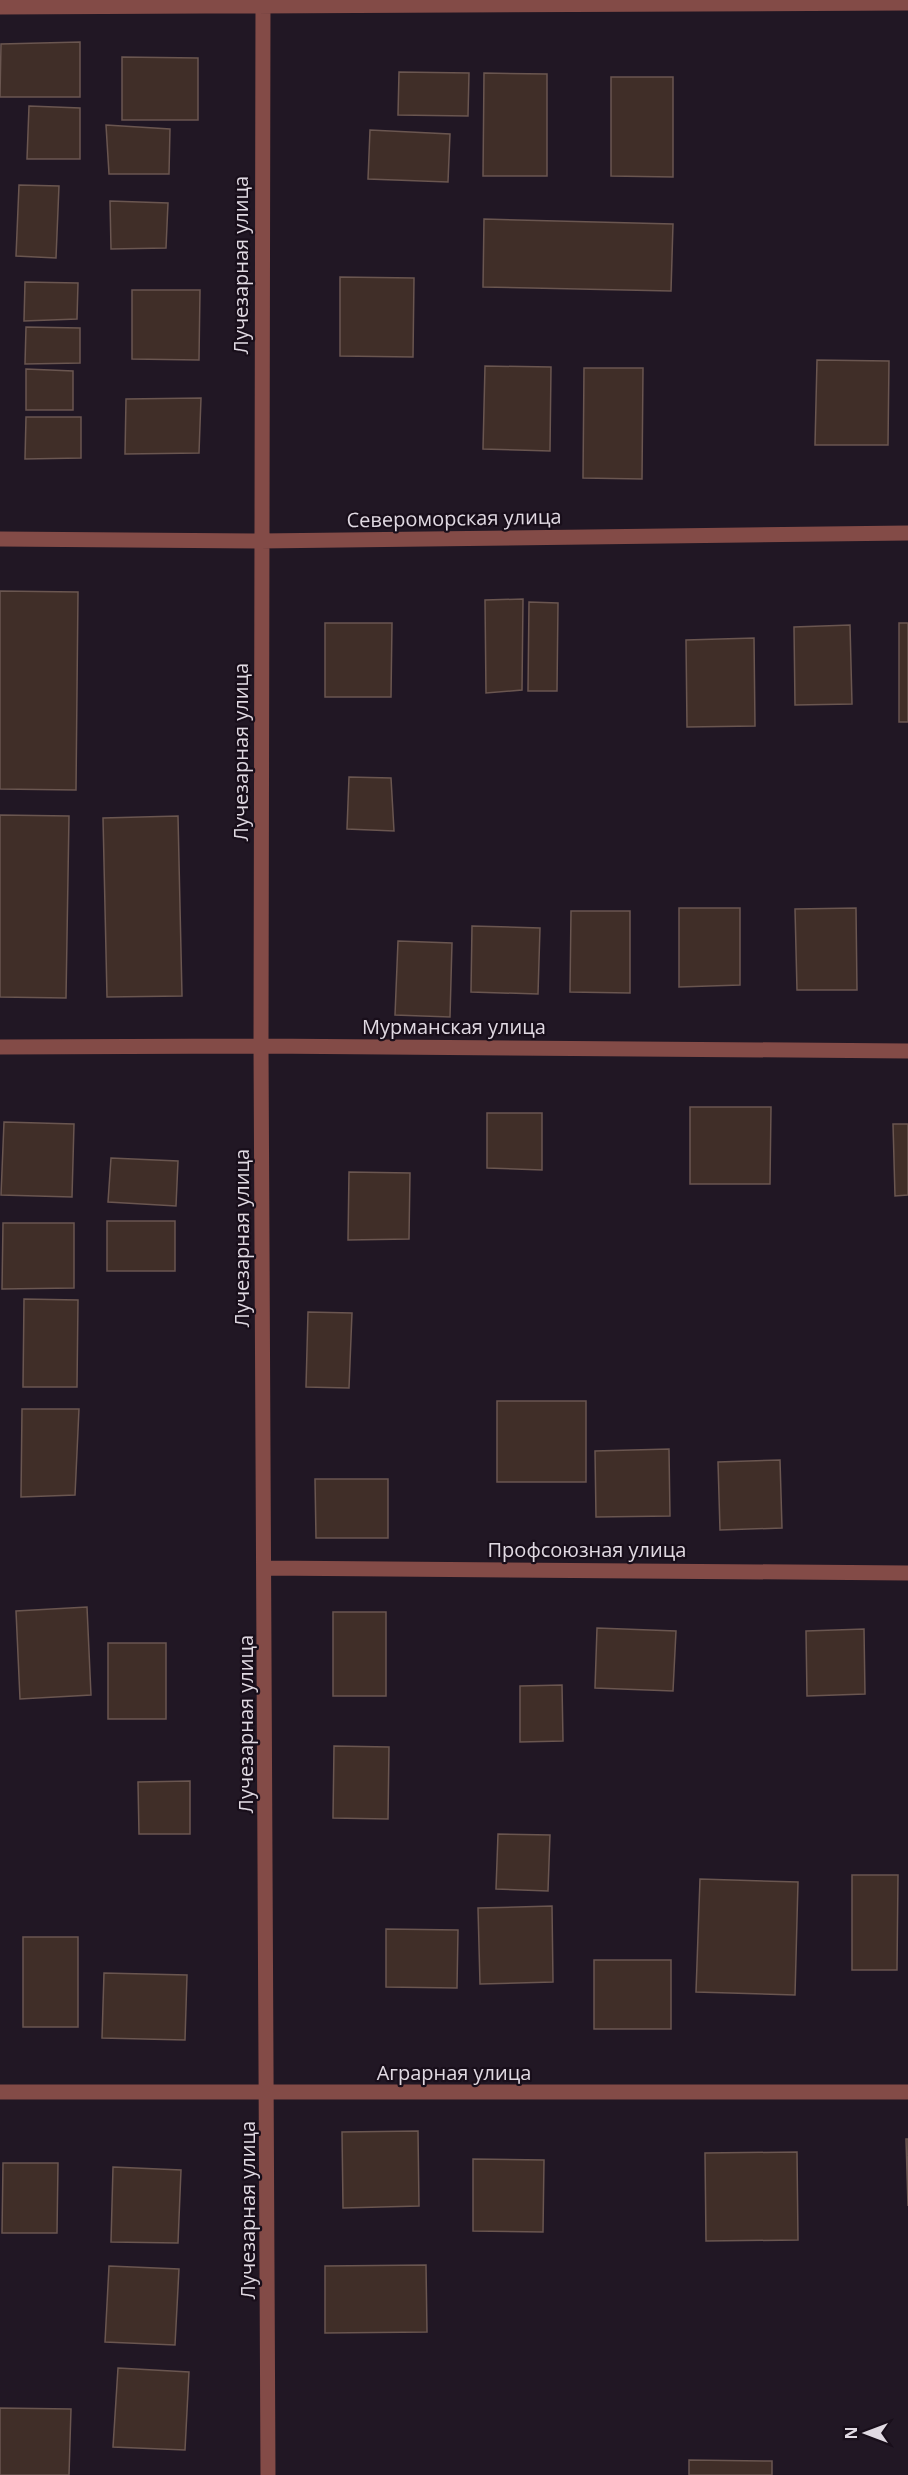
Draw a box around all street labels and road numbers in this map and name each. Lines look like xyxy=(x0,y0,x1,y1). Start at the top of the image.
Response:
street label: Лучезарная улица xyxy=(227,176,254,354)
street label: Североморская улица xyxy=(346,503,562,533)
street label: Лучезарная улица xyxy=(227,663,254,841)
street label: Мурманская улица xyxy=(362,1013,546,1040)
street label: Лучезарная улица xyxy=(228,1149,255,1327)
street label: Профсоюзная улица xyxy=(488,1536,686,1563)
street label: Лучезарная улица xyxy=(232,1635,259,1813)
street label: Аграрная улица xyxy=(377,2059,531,2086)
street label: Лучезарная улица xyxy=(234,2121,261,2299)

